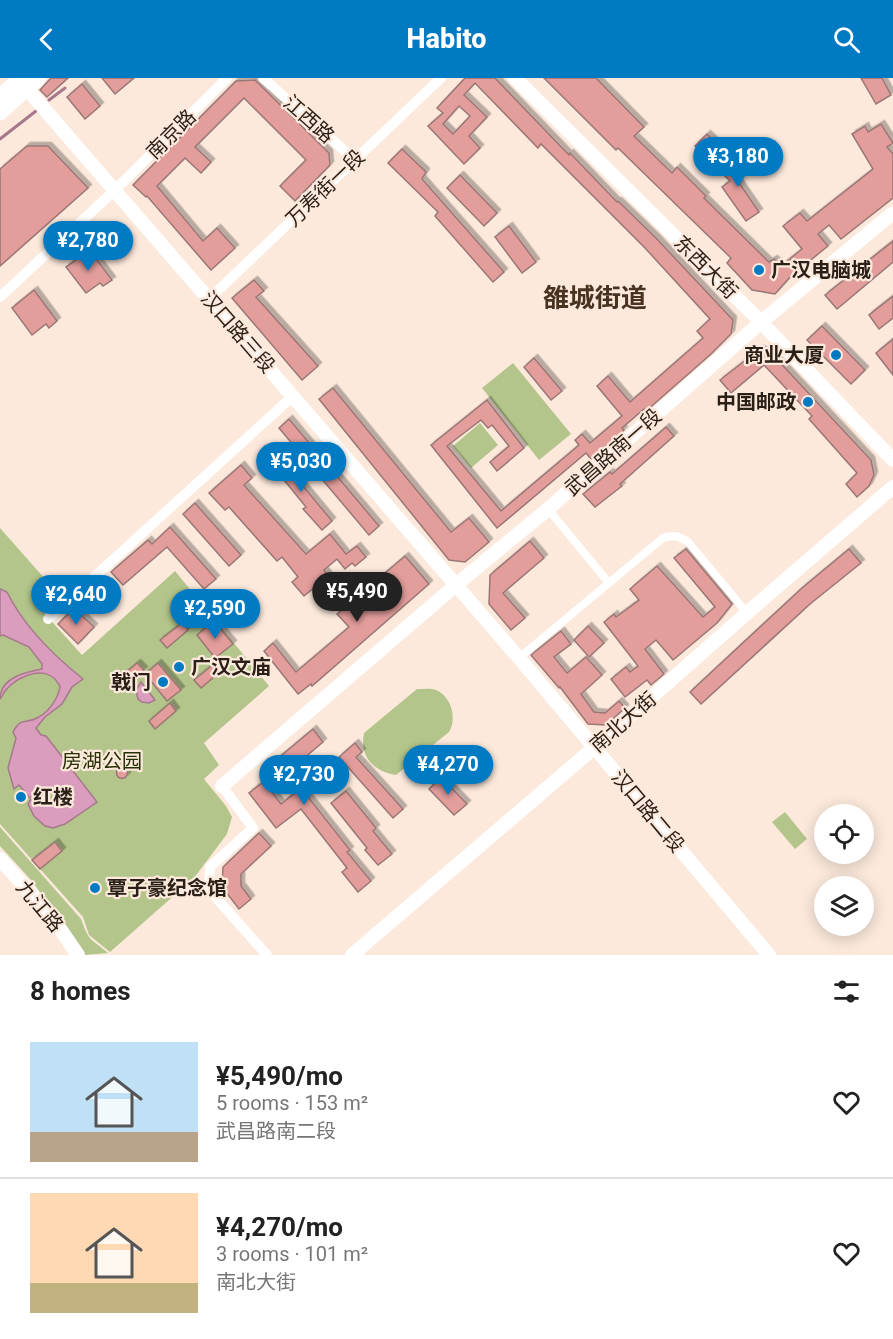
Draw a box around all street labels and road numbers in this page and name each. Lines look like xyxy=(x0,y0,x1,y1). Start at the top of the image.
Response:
street label: 江西路 xyxy=(279,90,339,148)
street label: 南京路 xyxy=(141,104,201,164)
street label: 万寿街一段 xyxy=(281,145,369,231)
street label: 东西大街 xyxy=(669,230,743,304)
street label: 汉口路三段 xyxy=(196,286,280,378)
street label: 武昌路南一段 xyxy=(560,404,666,500)
street label: 南北大街 xyxy=(585,687,661,757)
street label: 汉口路二段 xyxy=(607,765,689,857)
street label: 九江路 xyxy=(12,875,68,937)

